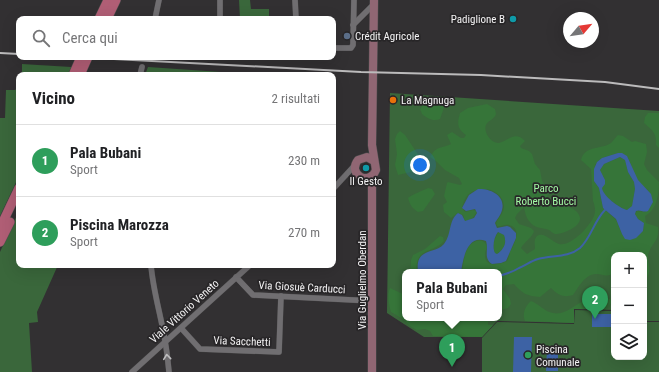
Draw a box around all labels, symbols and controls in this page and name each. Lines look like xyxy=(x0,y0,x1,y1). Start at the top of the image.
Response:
north arrow xyxy=(563,12,599,48)
place label: Padiglione B xyxy=(451,13,505,26)
marker: Padiglione B xyxy=(508,14,518,24)
search box xyxy=(16,16,336,60)
icon: search xyxy=(30,27,52,49)
text: Cerca qui xyxy=(62,29,118,47)
place label: Crédit Agricole xyxy=(355,30,419,43)
marker: Crédit Agricole xyxy=(342,31,352,41)
text: Vicino xyxy=(32,88,75,108)
text: 2 risultati xyxy=(272,91,320,106)
place label: La Magnuga xyxy=(401,94,454,107)
marker: La Magnuga xyxy=(388,95,398,105)
text: Pala Bubani xyxy=(70,144,141,162)
text: 1 xyxy=(42,153,48,168)
text: 230 m xyxy=(288,153,320,168)
your location xyxy=(410,155,430,175)
text: Sport xyxy=(70,162,98,177)
marker: Il Gesto xyxy=(361,163,371,173)
place label: Il Gesto xyxy=(349,175,383,188)
park label: Parco Roberto Bucci xyxy=(516,182,576,208)
text: Piscina Marozza xyxy=(70,216,169,234)
text: 2 xyxy=(42,225,48,240)
text: 270 m xyxy=(288,225,320,240)
street label: Via Guglielmo Oberdan xyxy=(356,230,369,330)
text: Sport xyxy=(70,234,98,249)
map controls xyxy=(611,252,647,360)
button: + xyxy=(611,252,647,288)
popup xyxy=(402,269,502,321)
street label: Viale Vittorio Veneto xyxy=(147,276,222,346)
street label: Via Giosuè Carducci xyxy=(258,279,346,296)
text: Pala Bubani xyxy=(416,279,488,297)
pin: 2 xyxy=(582,286,608,319)
button: − xyxy=(611,288,647,324)
text: Sport xyxy=(416,297,444,312)
button: layers xyxy=(611,324,647,360)
street label: Via Sacchetti xyxy=(213,334,271,349)
pin: 1 xyxy=(439,334,465,367)
place label: Piscina Comunale xyxy=(536,343,580,369)
marker: Piscina Comunale xyxy=(523,350,533,360)
one-way arrow xyxy=(163,354,172,360)

